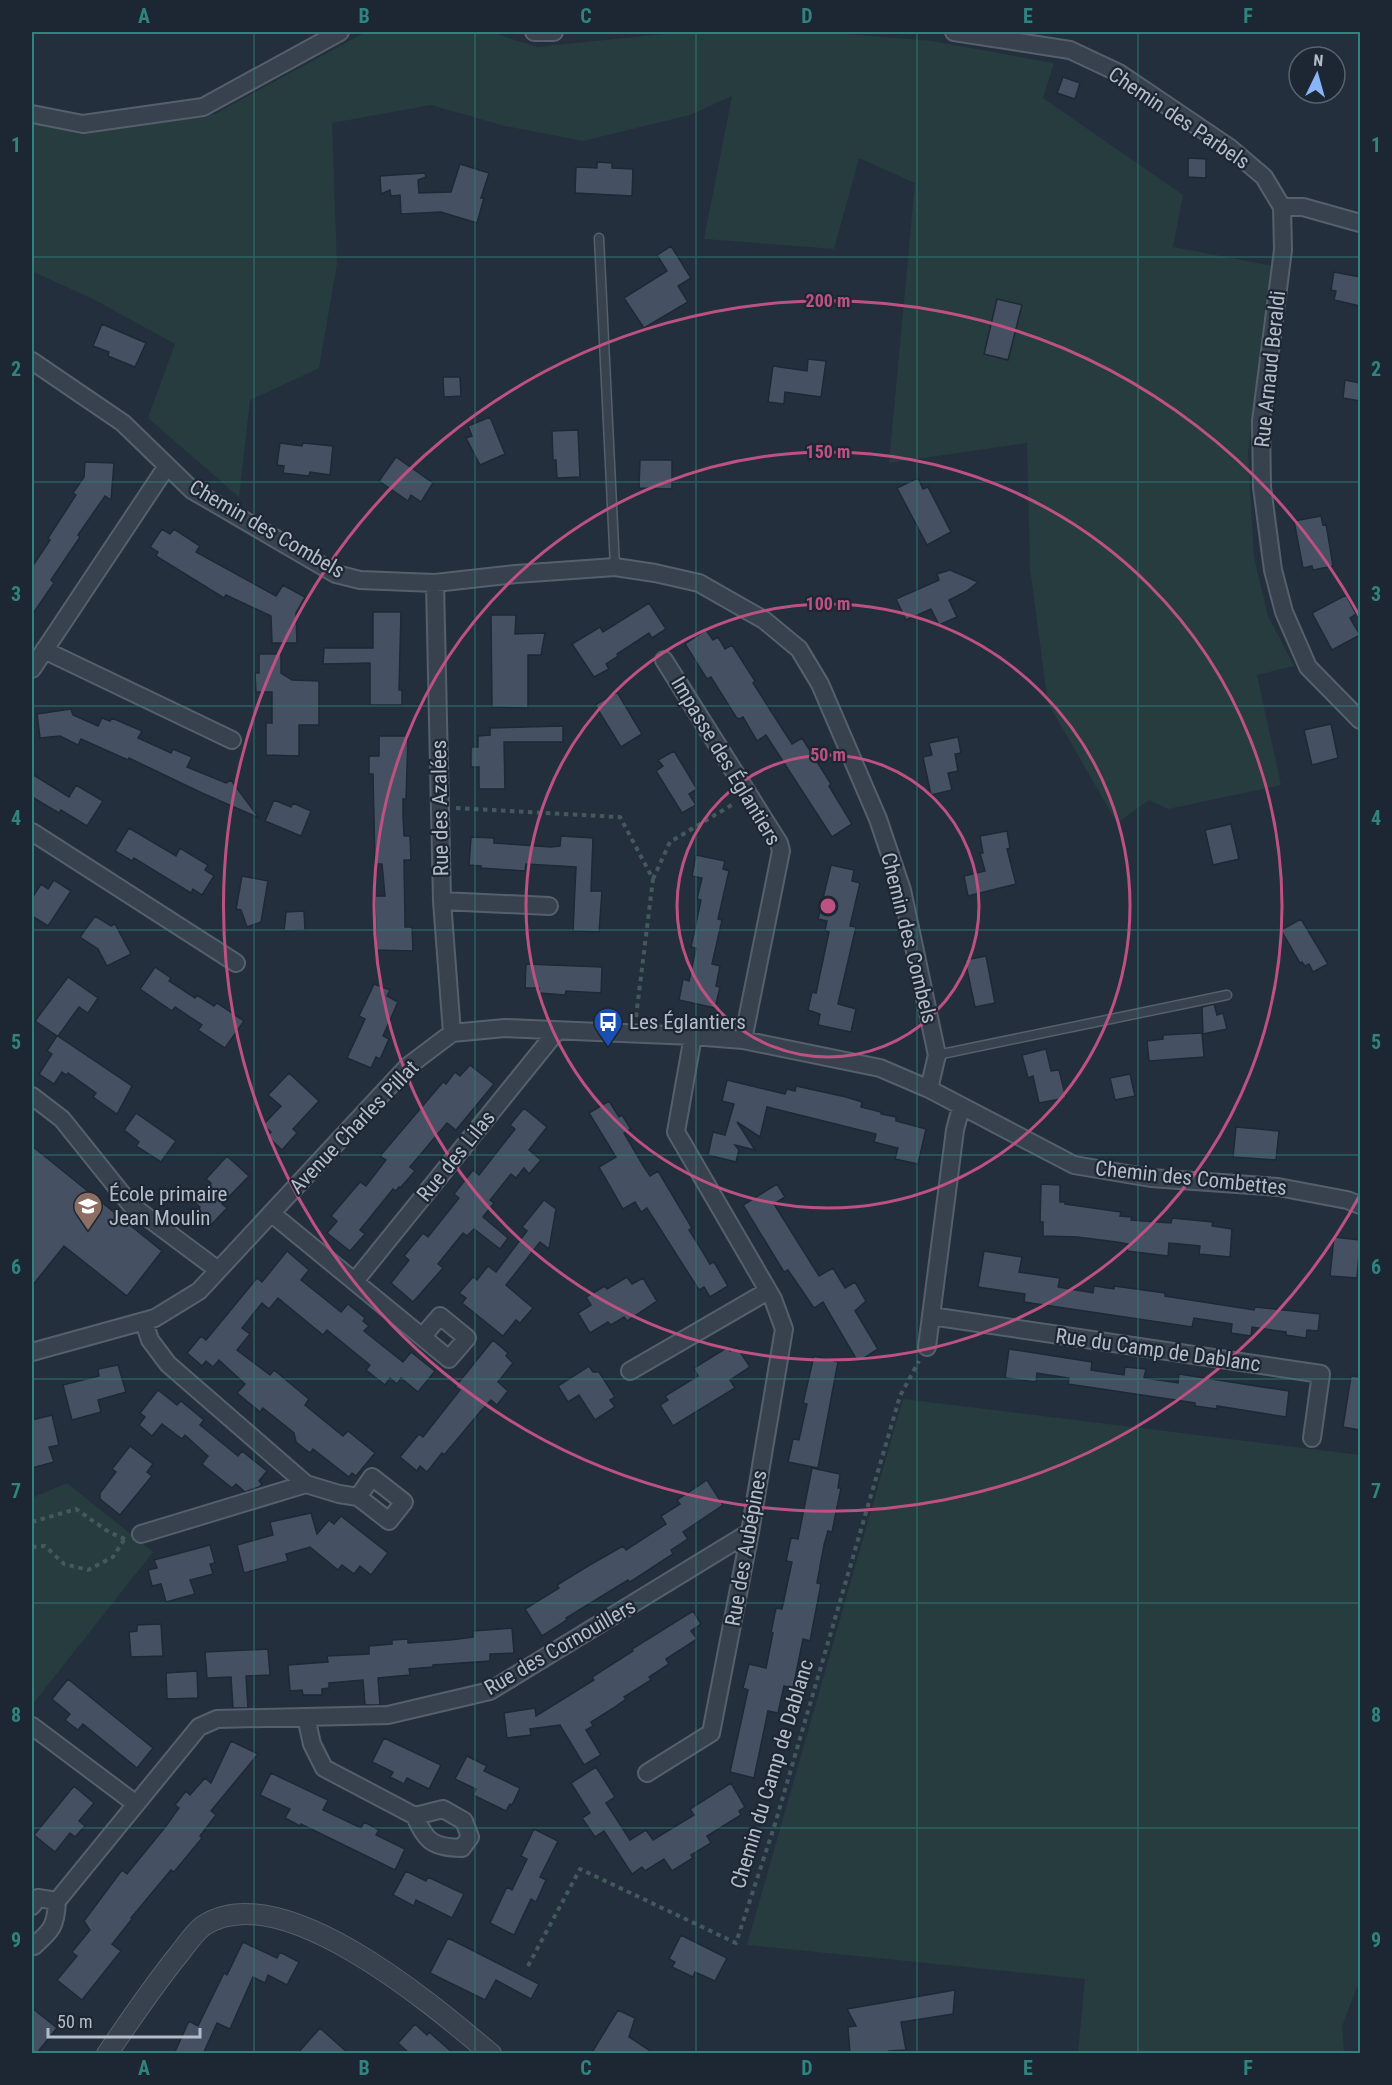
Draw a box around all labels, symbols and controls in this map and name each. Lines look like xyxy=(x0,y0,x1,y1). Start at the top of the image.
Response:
text: A xyxy=(138,4,150,28)
text: B xyxy=(358,4,370,28)
text: C xyxy=(580,4,592,28)
text: D xyxy=(801,4,813,28)
text: E xyxy=(1023,4,1033,28)
text: F xyxy=(1243,4,1253,28)
north arrow xyxy=(1287,45,1347,105)
text: N xyxy=(1313,51,1324,70)
street label: Chemin des Parbels xyxy=(1104,62,1254,174)
text: 1 xyxy=(11,133,21,157)
text: 1 xyxy=(1371,133,1381,157)
street label: Rue Arnaud Beraldi xyxy=(1250,289,1290,449)
text: 200 m xyxy=(806,290,850,311)
text: 2 xyxy=(11,357,21,381)
text: 2 xyxy=(1371,357,1381,381)
text: 150 m xyxy=(806,441,850,462)
street label: Chemin des Combels xyxy=(185,475,349,583)
text: 3 xyxy=(11,582,21,606)
text: 3 xyxy=(1371,582,1381,606)
text: 100 m xyxy=(806,593,850,614)
street label: Impasse des Églantiers xyxy=(666,672,786,850)
street label: Rue des Azalées xyxy=(427,740,453,876)
text: 50 m xyxy=(810,744,846,765)
text: 4 xyxy=(11,806,21,830)
text: 4 xyxy=(1371,806,1381,830)
street label: Chemin des Combels xyxy=(876,850,942,1026)
centre of rings xyxy=(818,896,838,916)
bus stop icon: Les Églantiers xyxy=(592,1006,624,1048)
place label: Les Églantiers xyxy=(629,1010,746,1034)
text: 5 xyxy=(11,1030,21,1054)
text: 5 xyxy=(1371,1030,1381,1054)
street label: Avenue Charles Pillat xyxy=(285,1056,423,1198)
street label: Rue des Lilas xyxy=(412,1106,500,1206)
street label: Chemin des Combettes xyxy=(1094,1156,1288,1200)
place label: École primaire Jean Moulin xyxy=(109,1182,227,1230)
school or university icon: École primaire Jean Moulin xyxy=(72,1190,104,1232)
text: 6 xyxy=(11,1255,21,1279)
text: 6 xyxy=(1371,1255,1381,1279)
street label: Rue du Camp de Dablanc xyxy=(1054,1324,1262,1376)
street label: Rue des Aubépines xyxy=(720,1468,772,1628)
text: 7 xyxy=(11,1479,21,1503)
text: 7 xyxy=(1371,1479,1381,1503)
street label: Rue des Cornouillers xyxy=(480,1594,640,1700)
street label: Chemin du Camp de Dablanc xyxy=(726,1657,818,1891)
text: 8 xyxy=(11,1703,21,1727)
text: 8 xyxy=(1371,1703,1381,1727)
text: 9 xyxy=(11,1928,21,1952)
text: 9 xyxy=(1371,1928,1381,1952)
scale bar xyxy=(48,2001,200,2039)
text: 50 m xyxy=(57,2011,92,2032)
text: A xyxy=(138,2056,150,2080)
text: B xyxy=(358,2056,370,2080)
text: C xyxy=(580,2056,592,2080)
text: D xyxy=(801,2056,813,2080)
text: E xyxy=(1023,2056,1033,2080)
text: F xyxy=(1243,2056,1253,2080)

